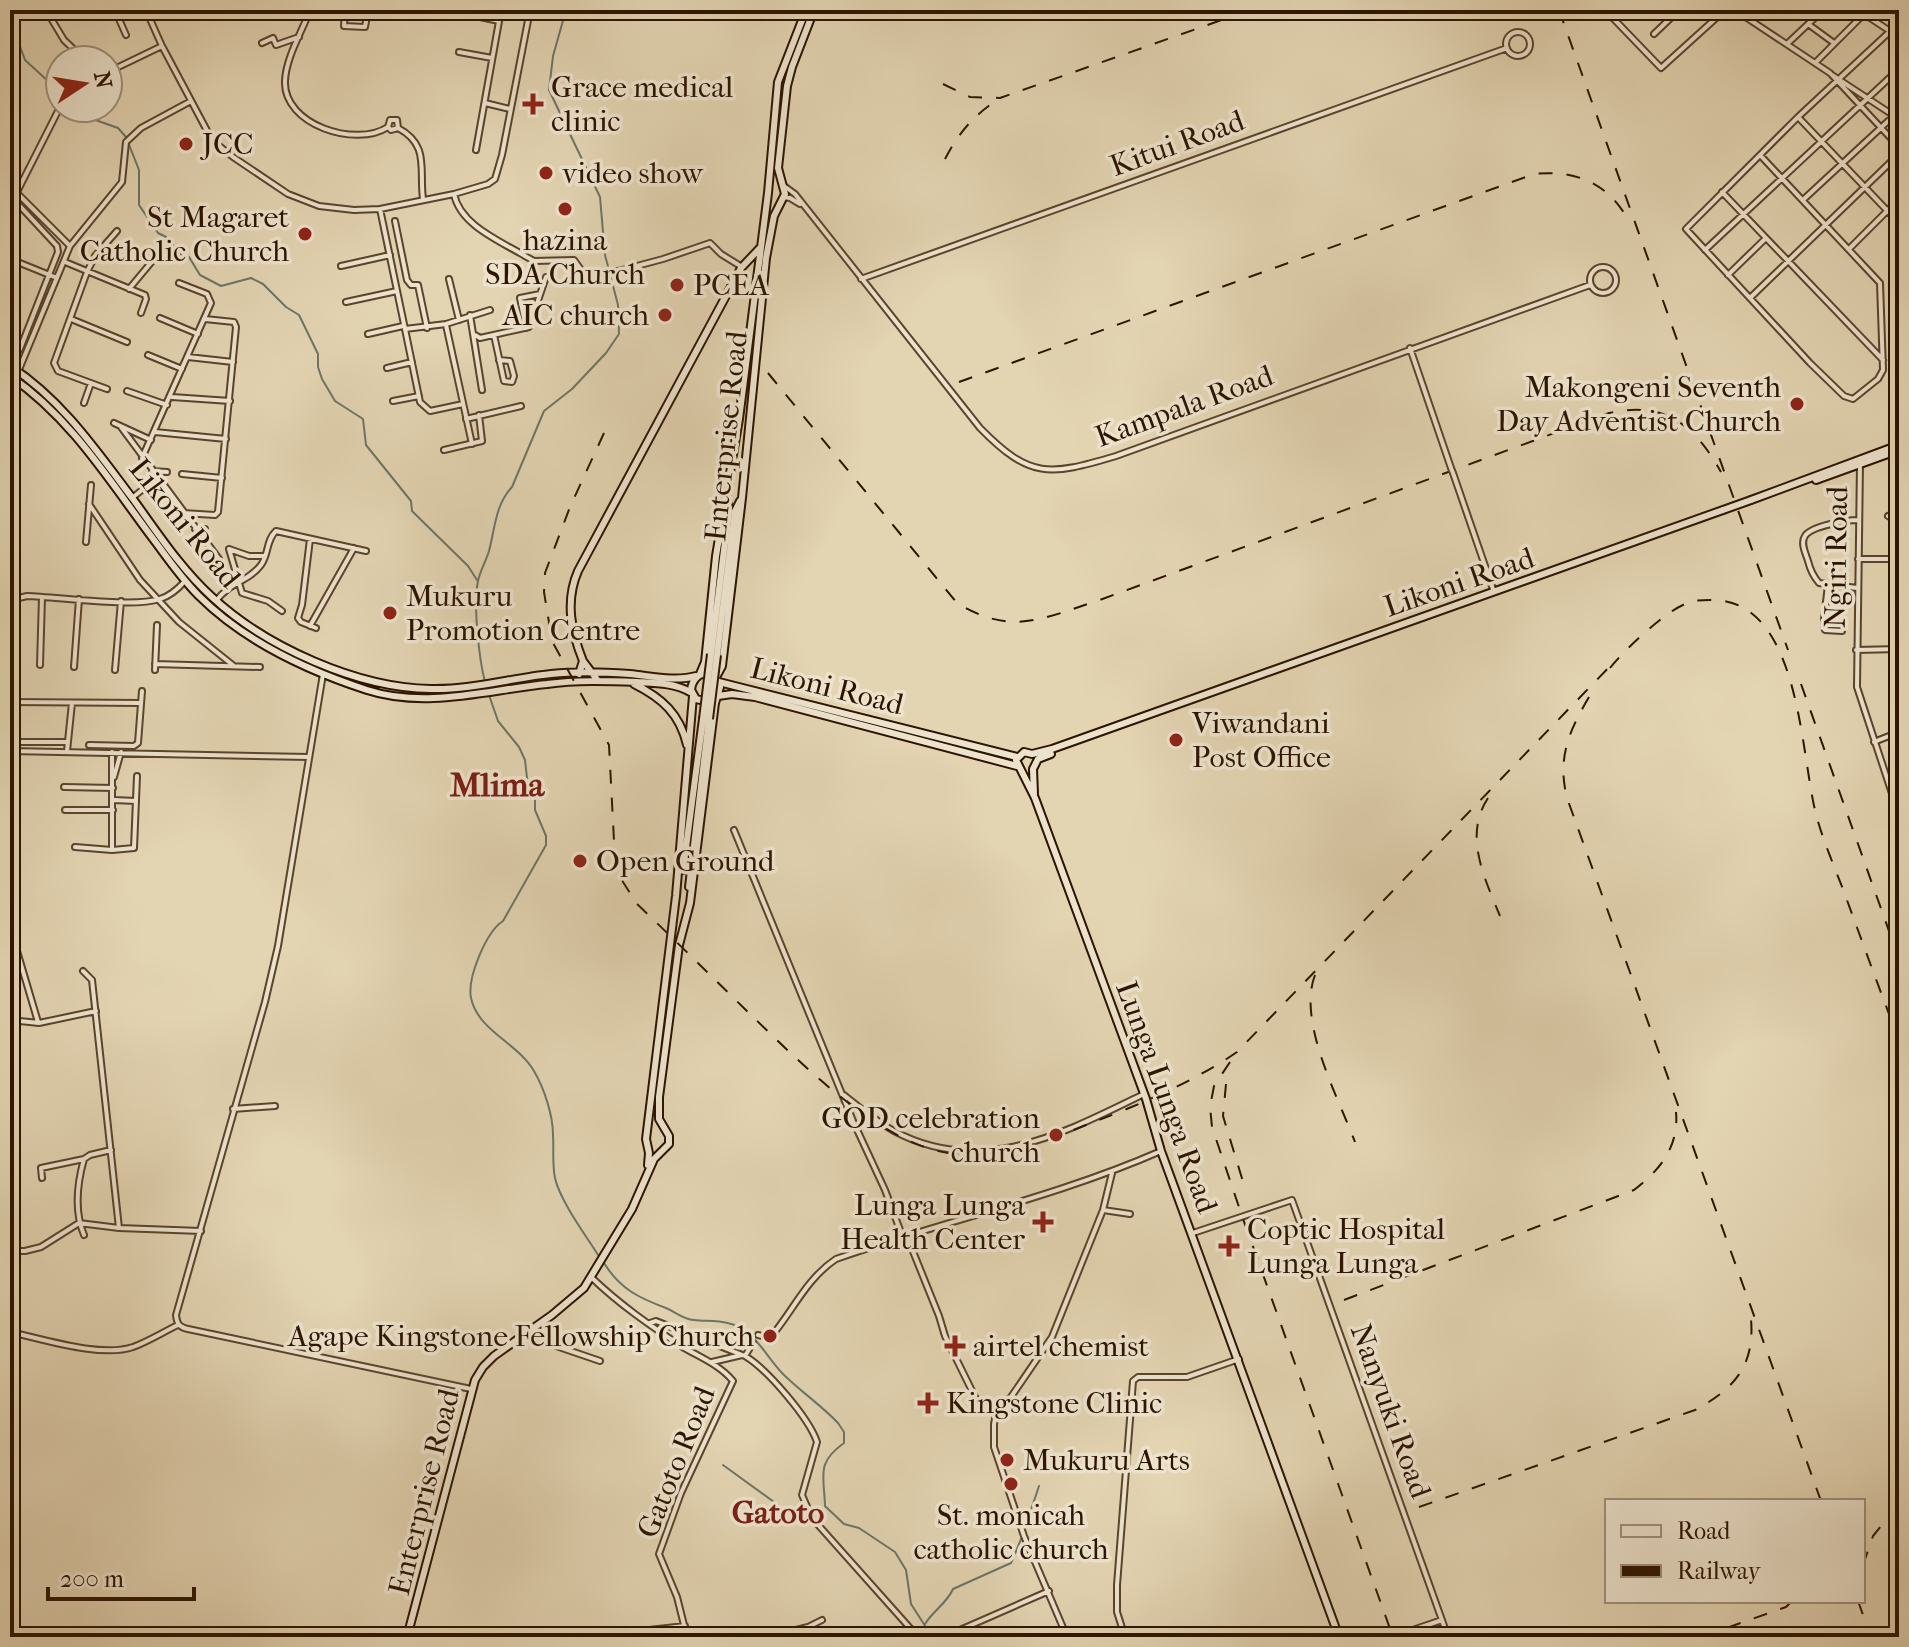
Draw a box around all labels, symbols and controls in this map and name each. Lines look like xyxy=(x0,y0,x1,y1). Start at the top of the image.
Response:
north arrow xyxy=(44,44,124,124)
text: N xyxy=(88,69,117,91)
place label: Grace medical clinic xyxy=(551,70,733,139)
marker: Grace medical clinic xyxy=(522,93,544,115)
street label: Kitui Road xyxy=(1105,103,1250,184)
place label: JCC xyxy=(200,127,253,162)
marker: JCC xyxy=(177,135,195,153)
place label: video show xyxy=(562,156,704,191)
marker: video show xyxy=(537,164,555,182)
place label: St Magaret Catholic Church xyxy=(80,200,289,269)
marker: hazina SDA Church xyxy=(556,200,574,218)
place label: hazina SDA Church xyxy=(485,223,645,292)
marker: St Magaret Catholic Church xyxy=(296,225,314,243)
place label: PCEA xyxy=(693,268,770,303)
marker: PCEA xyxy=(668,276,686,294)
place label: AIC church xyxy=(501,298,649,333)
marker: AIC church xyxy=(656,306,674,324)
street label: Enterprise Road xyxy=(698,328,755,543)
street label: Kampala Road xyxy=(1091,358,1278,455)
place label: Makongeni Seventh Day Adventist Church xyxy=(1496,370,1781,439)
marker: Makongeni Seventh Day Adventist Church xyxy=(1788,395,1806,413)
street label: Likoni Road xyxy=(122,452,248,596)
street label: Ngiri Road xyxy=(1818,485,1855,628)
street label: Likoni Road xyxy=(1380,540,1539,624)
place label: Mukuru Promotion Centre xyxy=(406,579,640,648)
marker: Mukuru Promotion Centre xyxy=(381,604,399,622)
street label: Likoni Road xyxy=(747,651,908,723)
place label: Viwandani Post Office xyxy=(1191,706,1331,775)
marker: Viwandani Post Office xyxy=(1167,731,1185,749)
district label: Mlima xyxy=(450,765,546,805)
place label: Open Ground xyxy=(596,844,775,879)
marker: Open Ground xyxy=(571,852,589,870)
street label: Lunga Lunga Road xyxy=(1108,976,1225,1219)
place label: GOD celebration church xyxy=(821,1101,1041,1170)
marker: GOD celebration church xyxy=(1047,1126,1065,1144)
place label: Lunga Lunga Health Center xyxy=(840,1188,1026,1257)
marker: Lunga Lunga Health Center xyxy=(1032,1211,1054,1233)
place label: Coptic Hospital Lunga Lunga xyxy=(1247,1212,1445,1281)
marker: Coptic Hospital Lunga Lunga xyxy=(1218,1235,1240,1257)
place label: Agape Kingstone Fellowship Church xyxy=(287,1319,754,1354)
street label: Nanyuki Road xyxy=(1343,1319,1438,1504)
marker: Agape Kingstone Fellowship Church xyxy=(761,1327,779,1345)
place label: airtel chemist xyxy=(973,1329,1149,1364)
marker: airtel chemist xyxy=(944,1335,966,1357)
street label: Gatoto Road xyxy=(630,1381,723,1543)
street label: Enterprise Road xyxy=(382,1385,467,1599)
place label: Kingstone Clinic xyxy=(946,1386,1162,1421)
marker: Kingstone Clinic xyxy=(917,1392,939,1414)
place label: Mukuru Arts xyxy=(1023,1443,1190,1478)
marker: Mukuru Arts xyxy=(998,1451,1016,1469)
marker: St. monicah catholic church xyxy=(1002,1475,1020,1493)
district label: Gatoto xyxy=(732,1494,824,1531)
place label: St. monicah catholic church xyxy=(913,1498,1109,1567)
legend xyxy=(1605,1499,1865,1603)
text: Road xyxy=(1677,1517,1731,1545)
scale bar xyxy=(48,1551,194,1601)
text: Railway xyxy=(1677,1557,1762,1585)
text: 200 m xyxy=(60,1565,124,1593)

